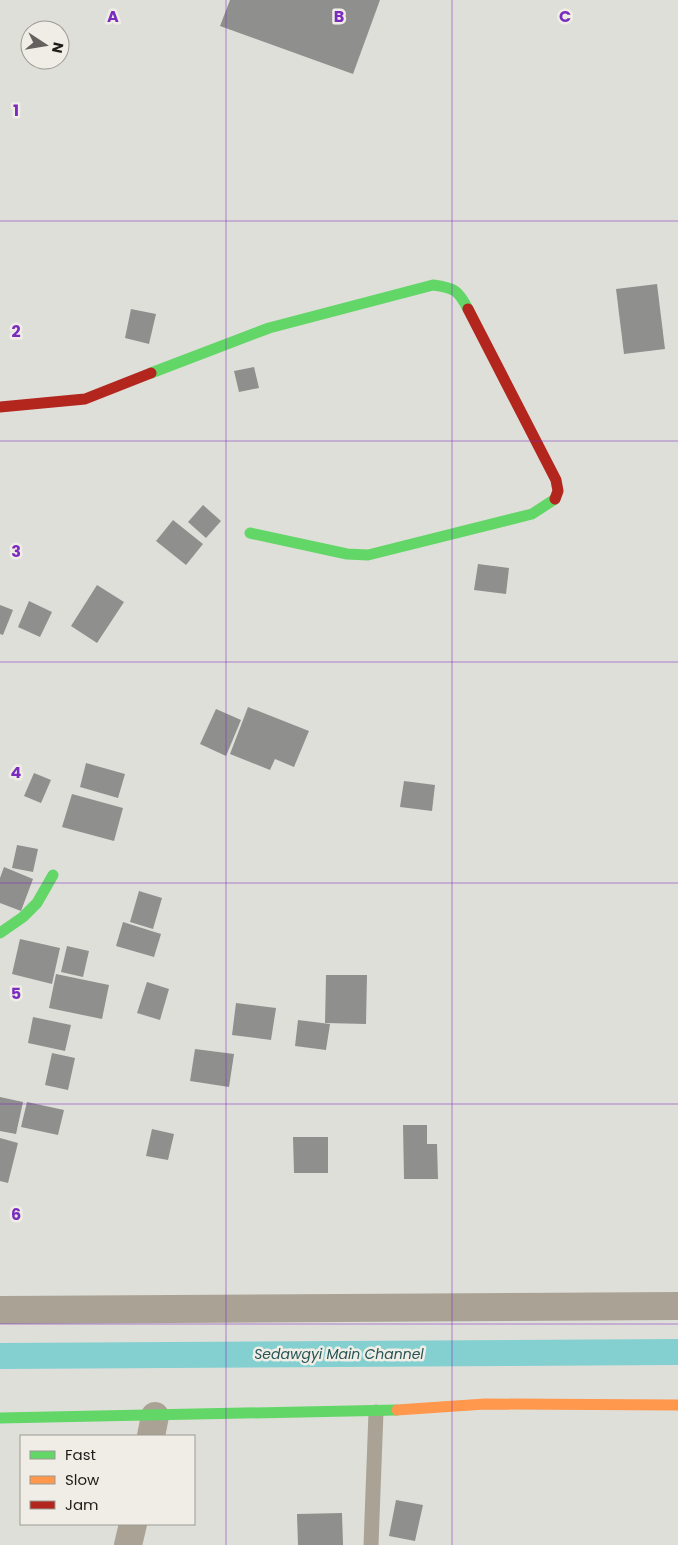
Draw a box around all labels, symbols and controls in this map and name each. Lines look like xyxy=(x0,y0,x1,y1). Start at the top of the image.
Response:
text: A xyxy=(107,5,119,28)
text: B xyxy=(334,5,344,28)
text: C xyxy=(559,5,571,28)
north arrow xyxy=(20,20,70,70)
text: N xyxy=(47,40,69,55)
text: 1 xyxy=(13,99,19,122)
text: 2 xyxy=(11,320,21,343)
text: 3 xyxy=(11,540,21,563)
text: 4 xyxy=(11,761,22,784)
text: 5 xyxy=(11,982,21,1005)
text: 6 xyxy=(11,1203,21,1226)
water label: Sedawgyi Main Channel xyxy=(254,1344,424,1364)
legend xyxy=(20,1435,195,1525)
text: Fast xyxy=(65,1444,96,1465)
text: Slow xyxy=(65,1469,100,1490)
text: Jam xyxy=(65,1494,99,1515)

